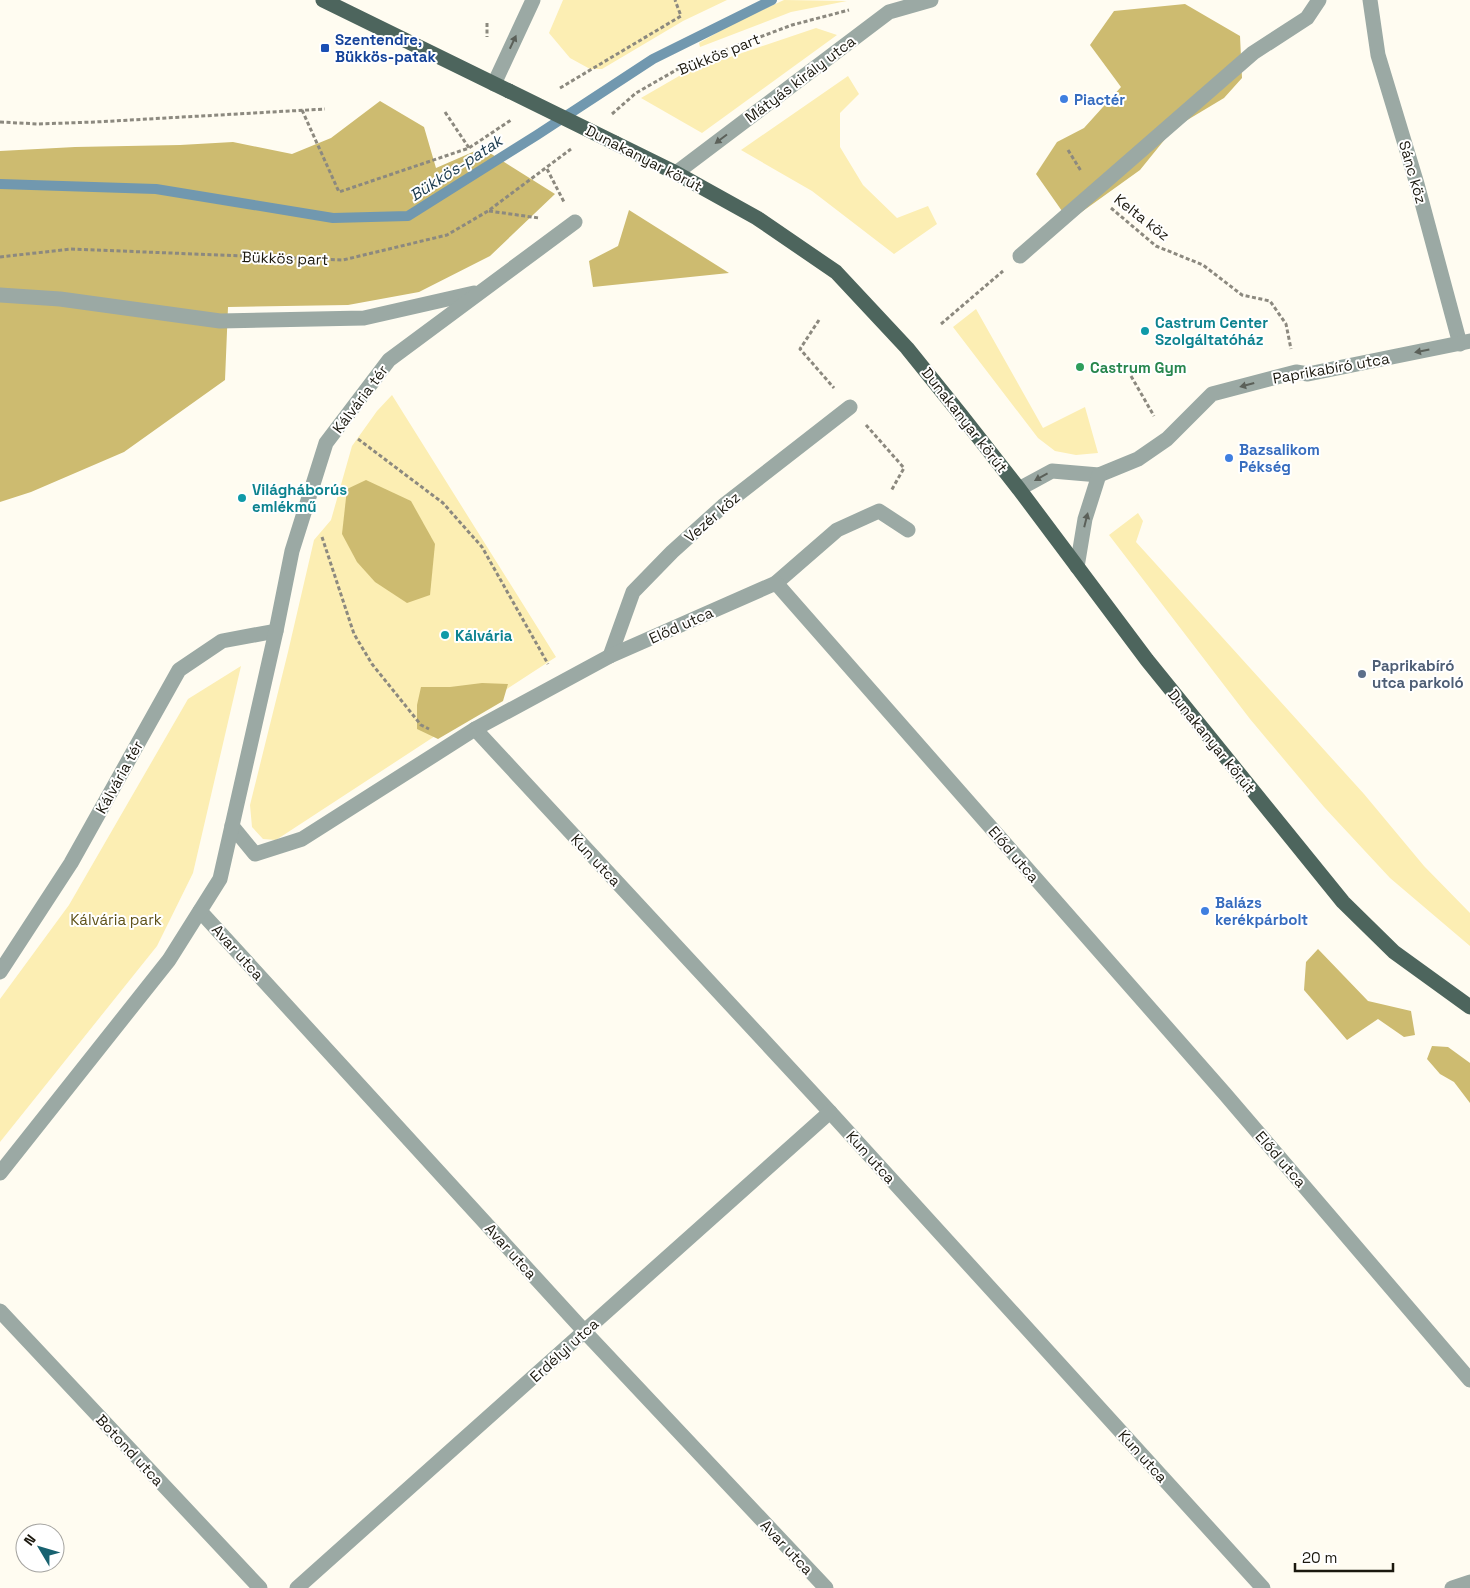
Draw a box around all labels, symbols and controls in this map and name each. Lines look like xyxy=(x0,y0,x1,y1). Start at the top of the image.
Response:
street label: Bükkös part xyxy=(675,29,763,79)
place label: Szentendre, Bükkös-patak xyxy=(335,30,436,66)
street label: Mátyás király utca xyxy=(741,31,859,127)
one-way arrow xyxy=(510,35,518,49)
marker: Szentendre, Bükkös-patak xyxy=(319,42,331,54)
place label: Piactér xyxy=(1074,90,1125,109)
marker: Piactér xyxy=(1058,93,1070,105)
street label: Dunakanyar körút xyxy=(582,120,706,196)
water label: Bükkös-patak xyxy=(405,129,509,206)
one-way arrow xyxy=(714,134,728,144)
street label: Sánc köz xyxy=(1395,138,1431,206)
street label: Kelta köz xyxy=(1110,189,1174,245)
street label: Bükkös part xyxy=(241,247,329,269)
place label: Castrum Center Szolgáltatóház xyxy=(1155,313,1268,349)
marker: Castrum Center Szolgáltatóház xyxy=(1139,325,1151,337)
street label: Paprikabíró utca xyxy=(1271,348,1391,388)
one-way arrow xyxy=(1414,348,1430,356)
place label: Castrum Gym xyxy=(1090,358,1187,377)
street label: Kálvária tér xyxy=(328,361,392,437)
marker: Castrum Gym xyxy=(1074,361,1086,373)
street label: Dunakanyar körút xyxy=(918,364,1012,477)
one-way arrow xyxy=(1239,381,1254,389)
place label: Bazsalikom Pékség xyxy=(1239,440,1320,476)
marker: Bazsalikom Pékség xyxy=(1223,452,1235,464)
one-way arrow xyxy=(1034,472,1048,481)
place label: Világháborús emlékmű xyxy=(252,480,347,516)
street label: Vezér köz xyxy=(680,488,744,546)
marker: Világháborús emlékmű xyxy=(236,492,248,504)
one-way arrow xyxy=(1082,513,1090,528)
street label: Előd utca xyxy=(646,602,716,648)
place label: Kálvária xyxy=(455,626,513,645)
marker: Kálvária xyxy=(439,629,451,641)
place label: Paprikabíró utca parkoló xyxy=(1372,656,1464,692)
marker: Paprikabíró utca parkoló xyxy=(1356,668,1368,680)
street label: Dunakanyar körút xyxy=(1164,685,1260,797)
street label: Kálvária tér xyxy=(91,737,147,817)
street label: Előd utca xyxy=(984,822,1044,886)
street label: Kun utca xyxy=(567,830,625,890)
place label: Balázs kerékpárbolt xyxy=(1215,893,1308,929)
marker: Balázs kerékpárbolt xyxy=(1199,905,1211,917)
park label: Kálvária park xyxy=(70,910,162,929)
street label: Avar utca xyxy=(208,920,268,984)
street label: Kun utca xyxy=(842,1127,900,1188)
street label: Előd utca xyxy=(1251,1127,1311,1191)
street label: Avar utca xyxy=(481,1219,541,1283)
street label: Erdélyi utca xyxy=(526,1314,603,1386)
street label: Botond utca xyxy=(92,1410,168,1490)
street label: Kun utca xyxy=(1114,1426,1172,1487)
street label: Avar utca xyxy=(757,1515,818,1579)
north arrow xyxy=(15,1523,65,1573)
text: N xyxy=(20,1531,40,1549)
scale bar xyxy=(1295,1540,1392,1572)
text: 20 m xyxy=(1302,1548,1337,1567)

